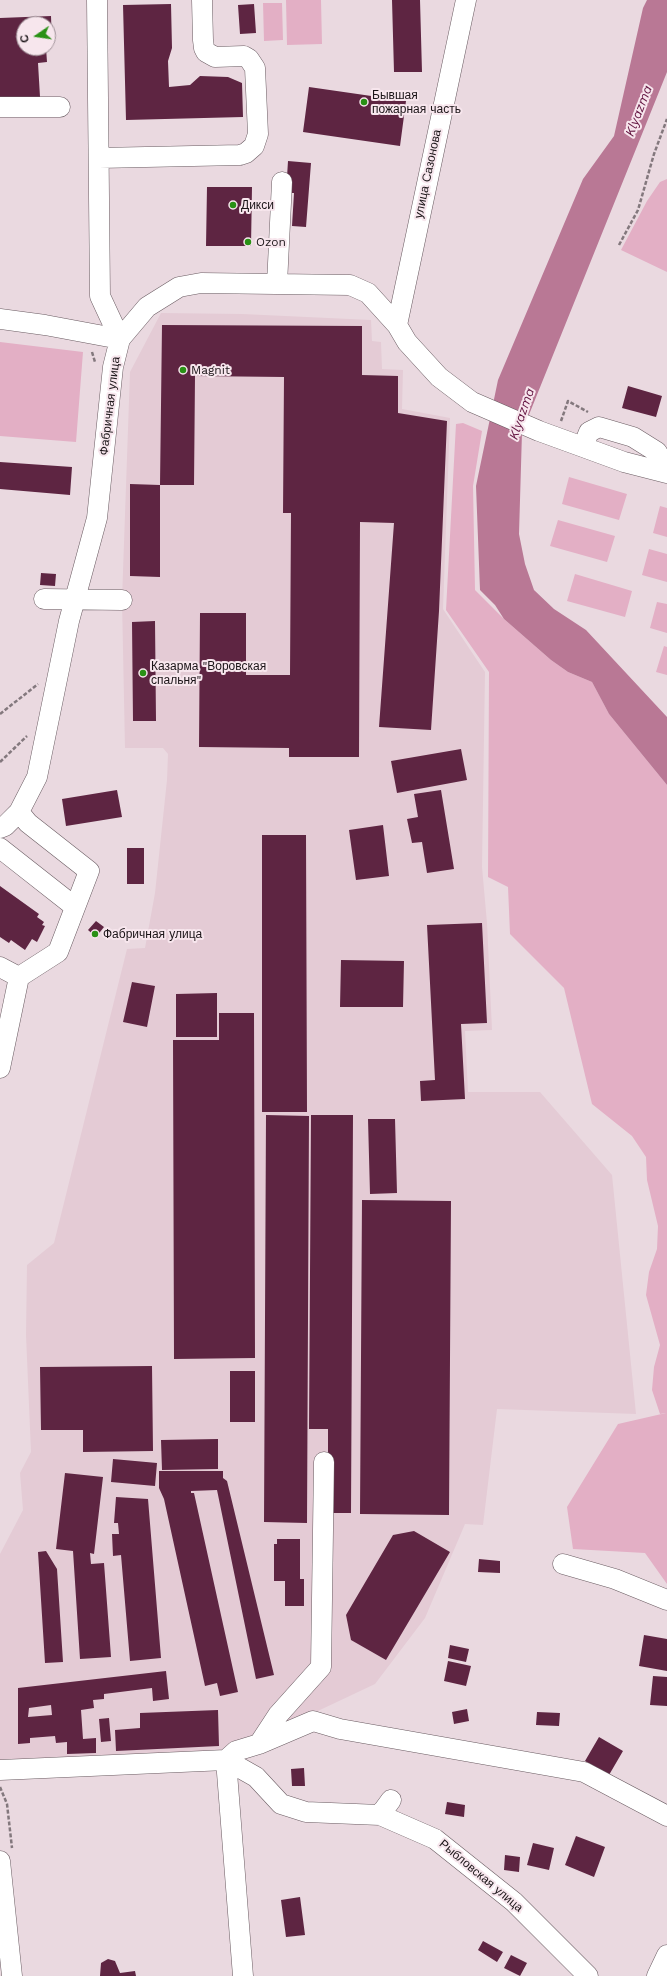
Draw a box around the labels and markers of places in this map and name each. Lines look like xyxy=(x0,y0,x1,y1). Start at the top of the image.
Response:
place label: Бывшая пожарная часть xyxy=(372,88,461,116)
marker: Бывшая пожарная часть xyxy=(359,97,369,107)
place label: Дикси xyxy=(241,198,274,212)
marker: Дикси xyxy=(228,200,238,210)
place label: Ozon xyxy=(256,235,286,249)
marker: Ozon xyxy=(243,237,253,247)
place label: Magnit xyxy=(191,363,230,377)
marker: Magnit xyxy=(178,365,188,375)
place label: Казарма "Воровская спальня" xyxy=(151,659,266,687)
marker: Казарма "Воровская спальня" xyxy=(138,668,148,678)
place label: Фабричная улица xyxy=(103,927,202,941)
marker: Фабричная улица xyxy=(90,929,100,939)

